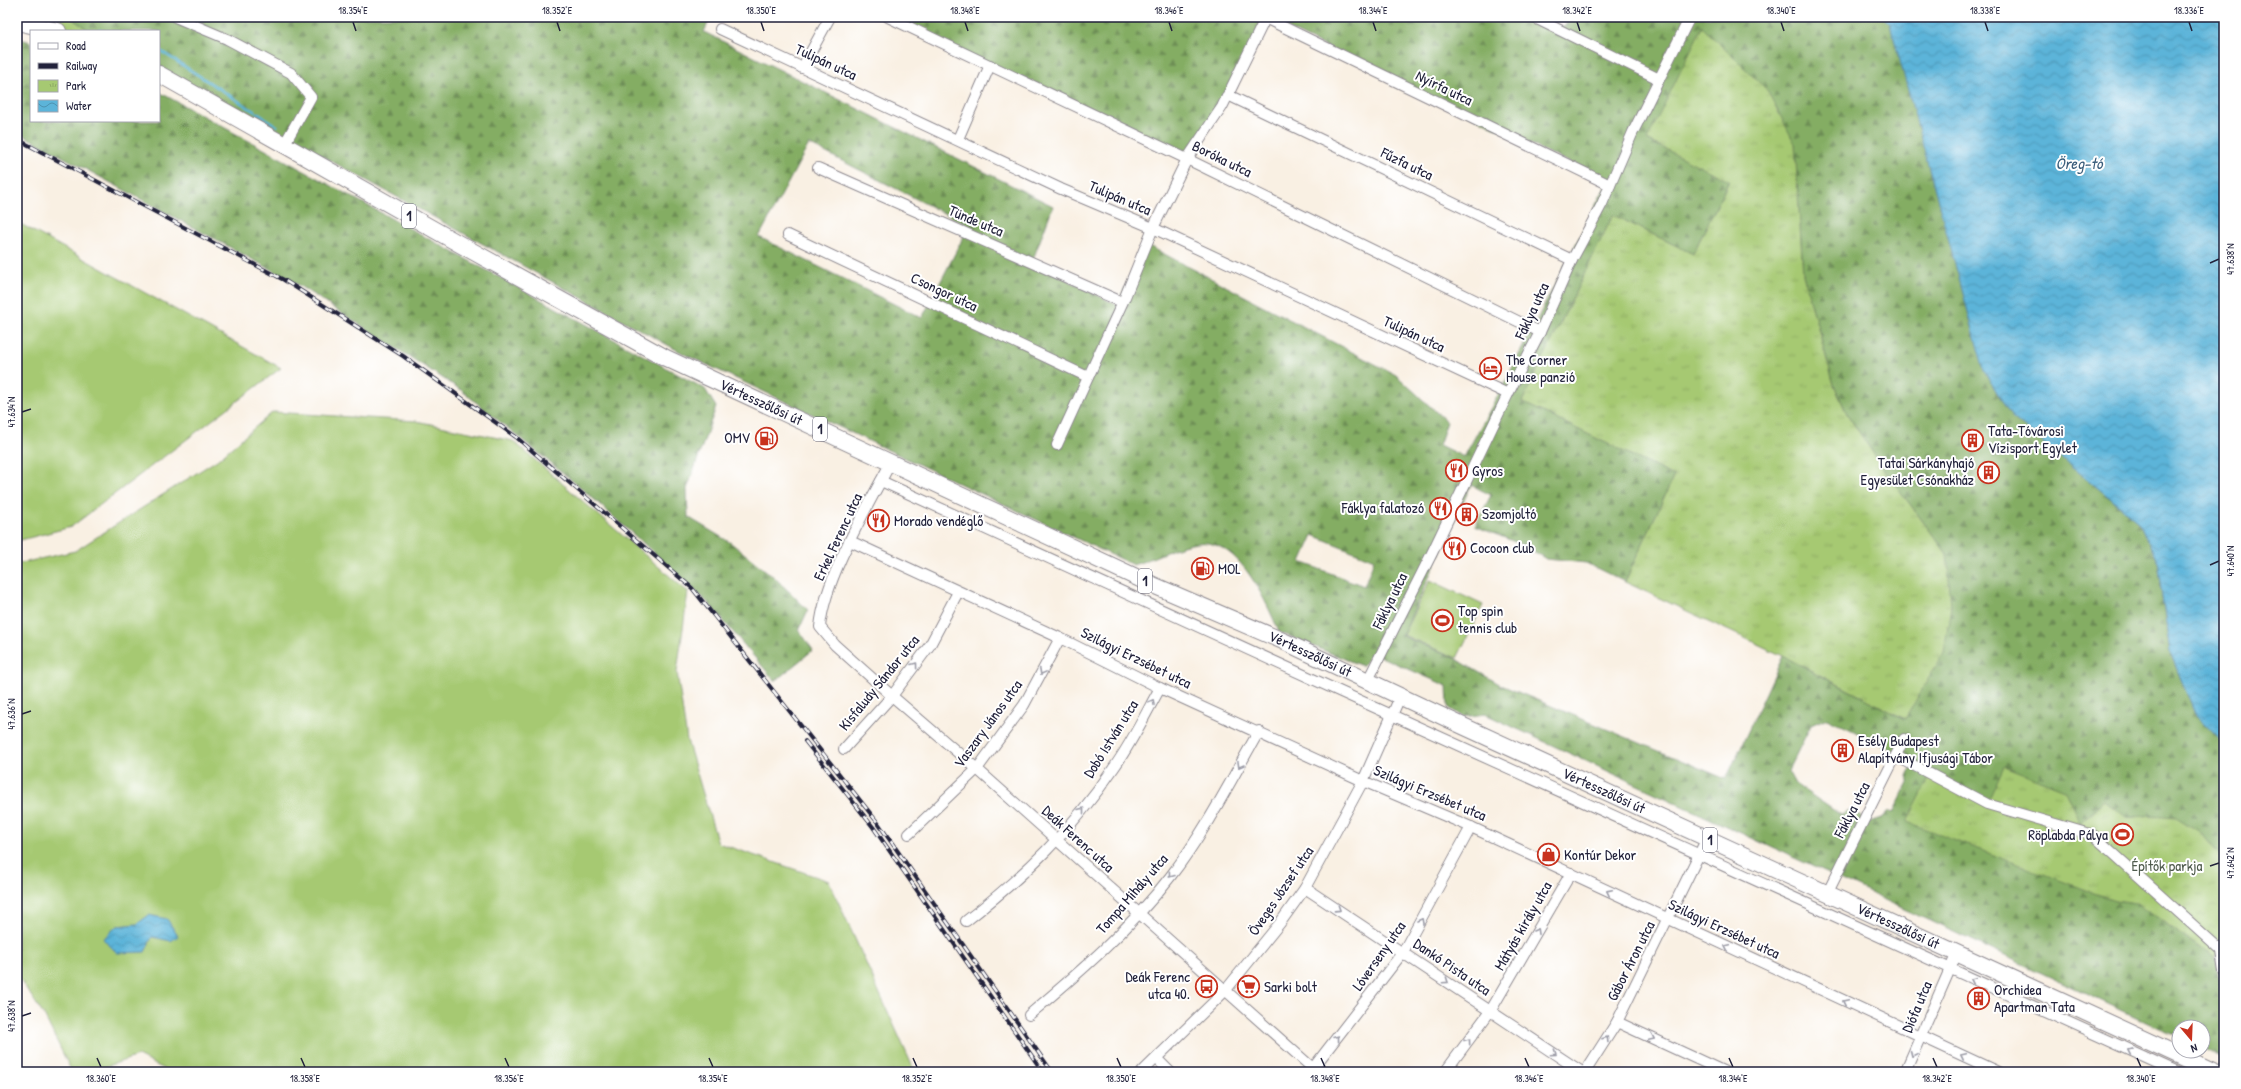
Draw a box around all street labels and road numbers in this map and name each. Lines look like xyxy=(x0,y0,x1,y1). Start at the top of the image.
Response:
street label: Tulipán utca xyxy=(792,38,861,85)
street label: Nyírfa utca xyxy=(1412,65,1476,110)
street label: Boróka utca xyxy=(1189,135,1256,182)
street label: Fűzfa utca xyxy=(1377,141,1437,185)
street label: Tulipán utca xyxy=(1086,175,1155,220)
street label: Tünde utca xyxy=(945,200,1007,242)
road number: 1 xyxy=(402,204,416,228)
street label: Csongor utca xyxy=(907,267,981,316)
street label: Fáklya utca xyxy=(1509,279,1554,343)
street label: Tulipán utca xyxy=(1380,310,1449,357)
street label: Vértesszőlősi út xyxy=(716,373,807,431)
road number: 1 xyxy=(813,417,827,441)
street label: Erkel Ferenc utca xyxy=(808,490,867,584)
road number: 1 xyxy=(1138,569,1152,593)
street label: Fáklya utca xyxy=(1366,569,1412,633)
street label: Szilágyi Erzsébet utca xyxy=(1077,622,1195,693)
street label: Vértesszőlősi út xyxy=(1266,625,1356,682)
street label: Kisfaludy Sándor utca xyxy=(834,630,924,735)
street label: Vaszary János utca xyxy=(948,675,1027,772)
street label: Dobó István utca xyxy=(1078,696,1143,782)
street label: Szilágyi Erzsébet utca xyxy=(1371,759,1490,826)
street label: Vértesszőlősi út xyxy=(1559,762,1650,819)
street label: Fáklya utca xyxy=(1828,778,1875,842)
street label: Deák Ferenc utca xyxy=(1038,800,1119,877)
road number: 1 xyxy=(1703,828,1717,852)
street label: Öveges József utca xyxy=(1243,842,1318,940)
street label: Tompa Mihály utca xyxy=(1091,849,1172,938)
street label: Mátyás király utca xyxy=(1489,877,1557,974)
street label: Szilágyi Erzsébet utca xyxy=(1665,894,1783,964)
street label: Vértesszőlősi út xyxy=(1853,898,1944,954)
street label: Lóverseny utca xyxy=(1347,917,1410,995)
street label: Gábor Áron utca xyxy=(1602,917,1660,1004)
street label: Dankó Pista utca xyxy=(1409,933,1495,1000)
street label: Diófa utca xyxy=(1896,978,1937,1036)

